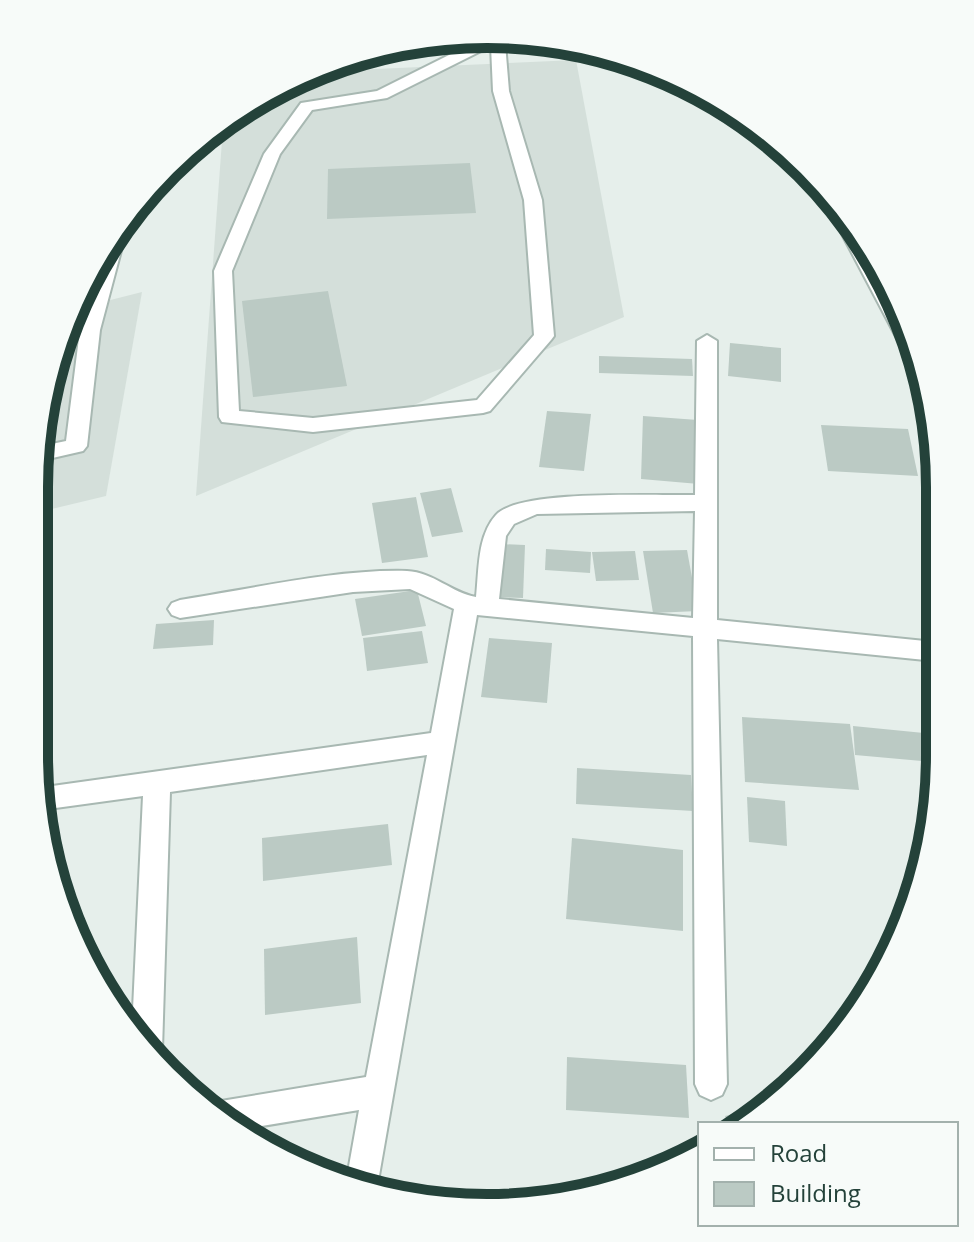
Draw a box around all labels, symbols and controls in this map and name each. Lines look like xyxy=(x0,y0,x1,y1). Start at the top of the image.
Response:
legend xyxy=(698,1122,958,1226)
text: Road xyxy=(770,1136,827,1169)
text: Building xyxy=(770,1176,861,1209)

